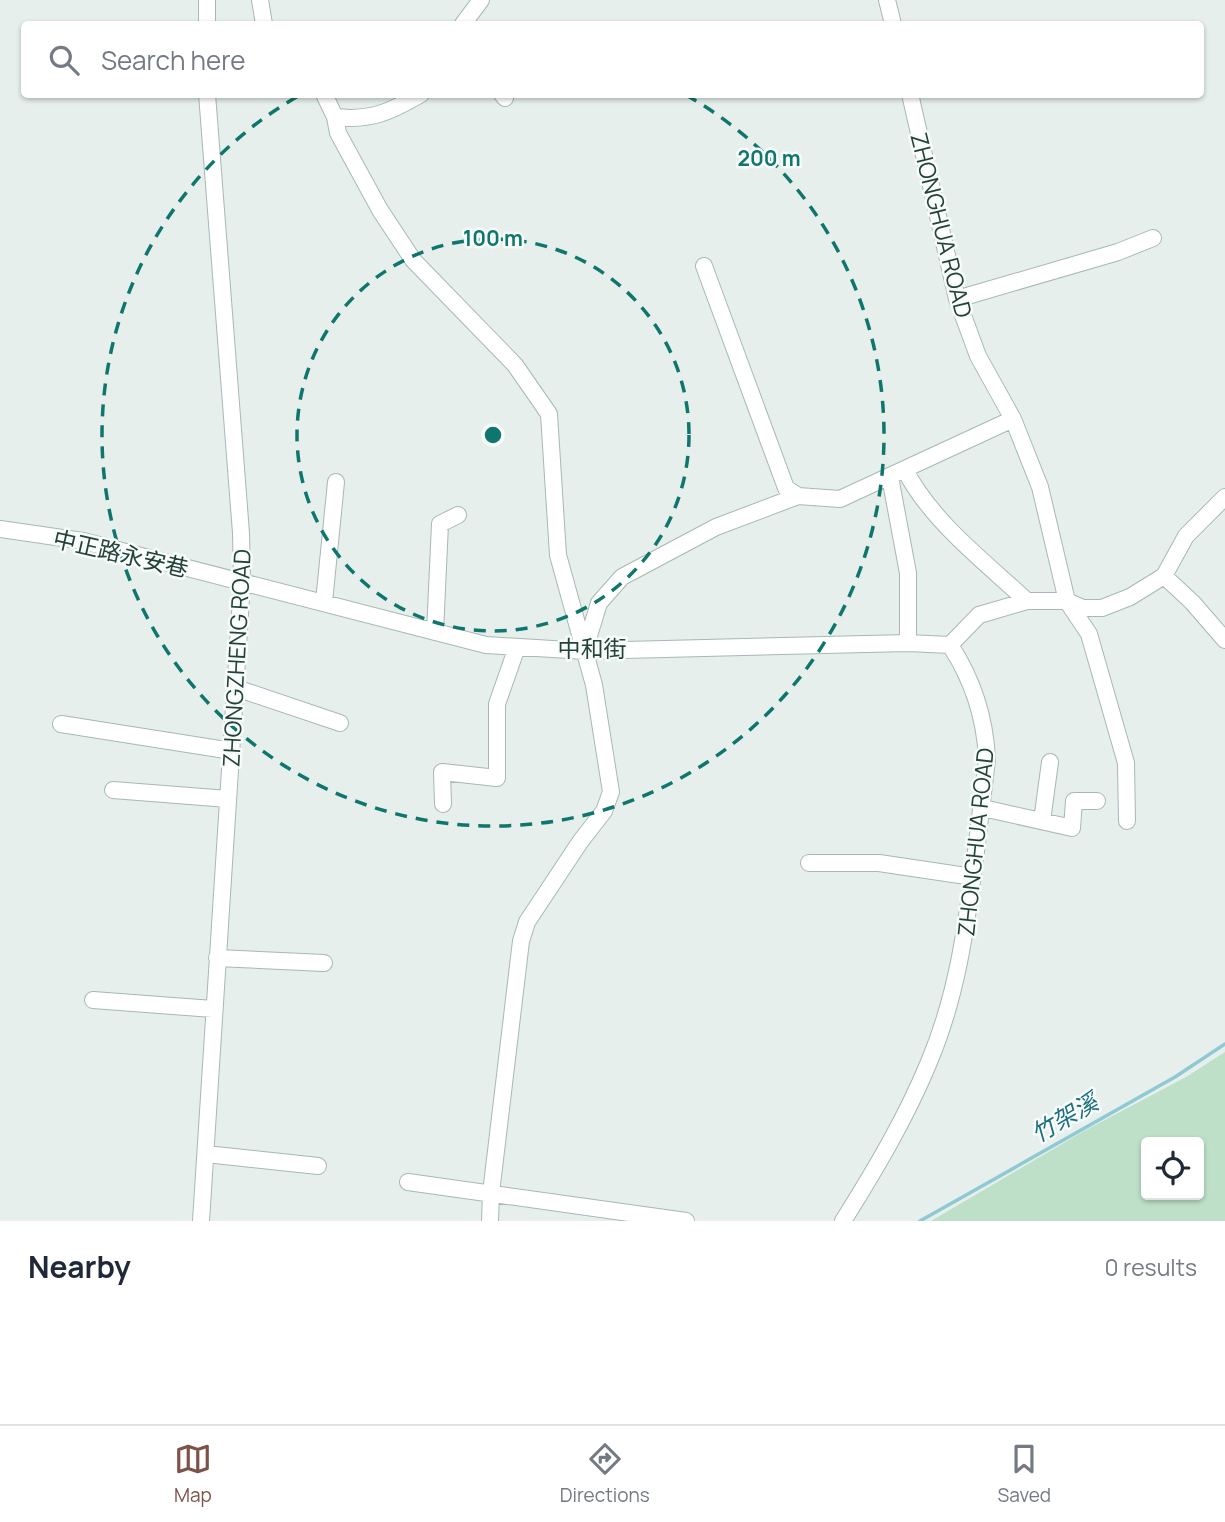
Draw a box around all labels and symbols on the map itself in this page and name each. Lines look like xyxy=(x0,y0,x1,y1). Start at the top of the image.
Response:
street label: ZHONGHUA ROAD xyxy=(904,129,980,321)
text: 200 m xyxy=(737,144,801,172)
text: 100 m xyxy=(463,224,523,252)
centre of rings xyxy=(481,423,505,447)
street label: 中正路永安巷 xyxy=(50,522,192,584)
street label: ZHONGZHENG ROAD xyxy=(214,548,258,768)
street label: 中和街 xyxy=(558,632,627,664)
street label: ZHONGHUA ROAD xyxy=(949,746,1001,938)
water label: 竹架溪 xyxy=(1025,1083,1106,1149)

